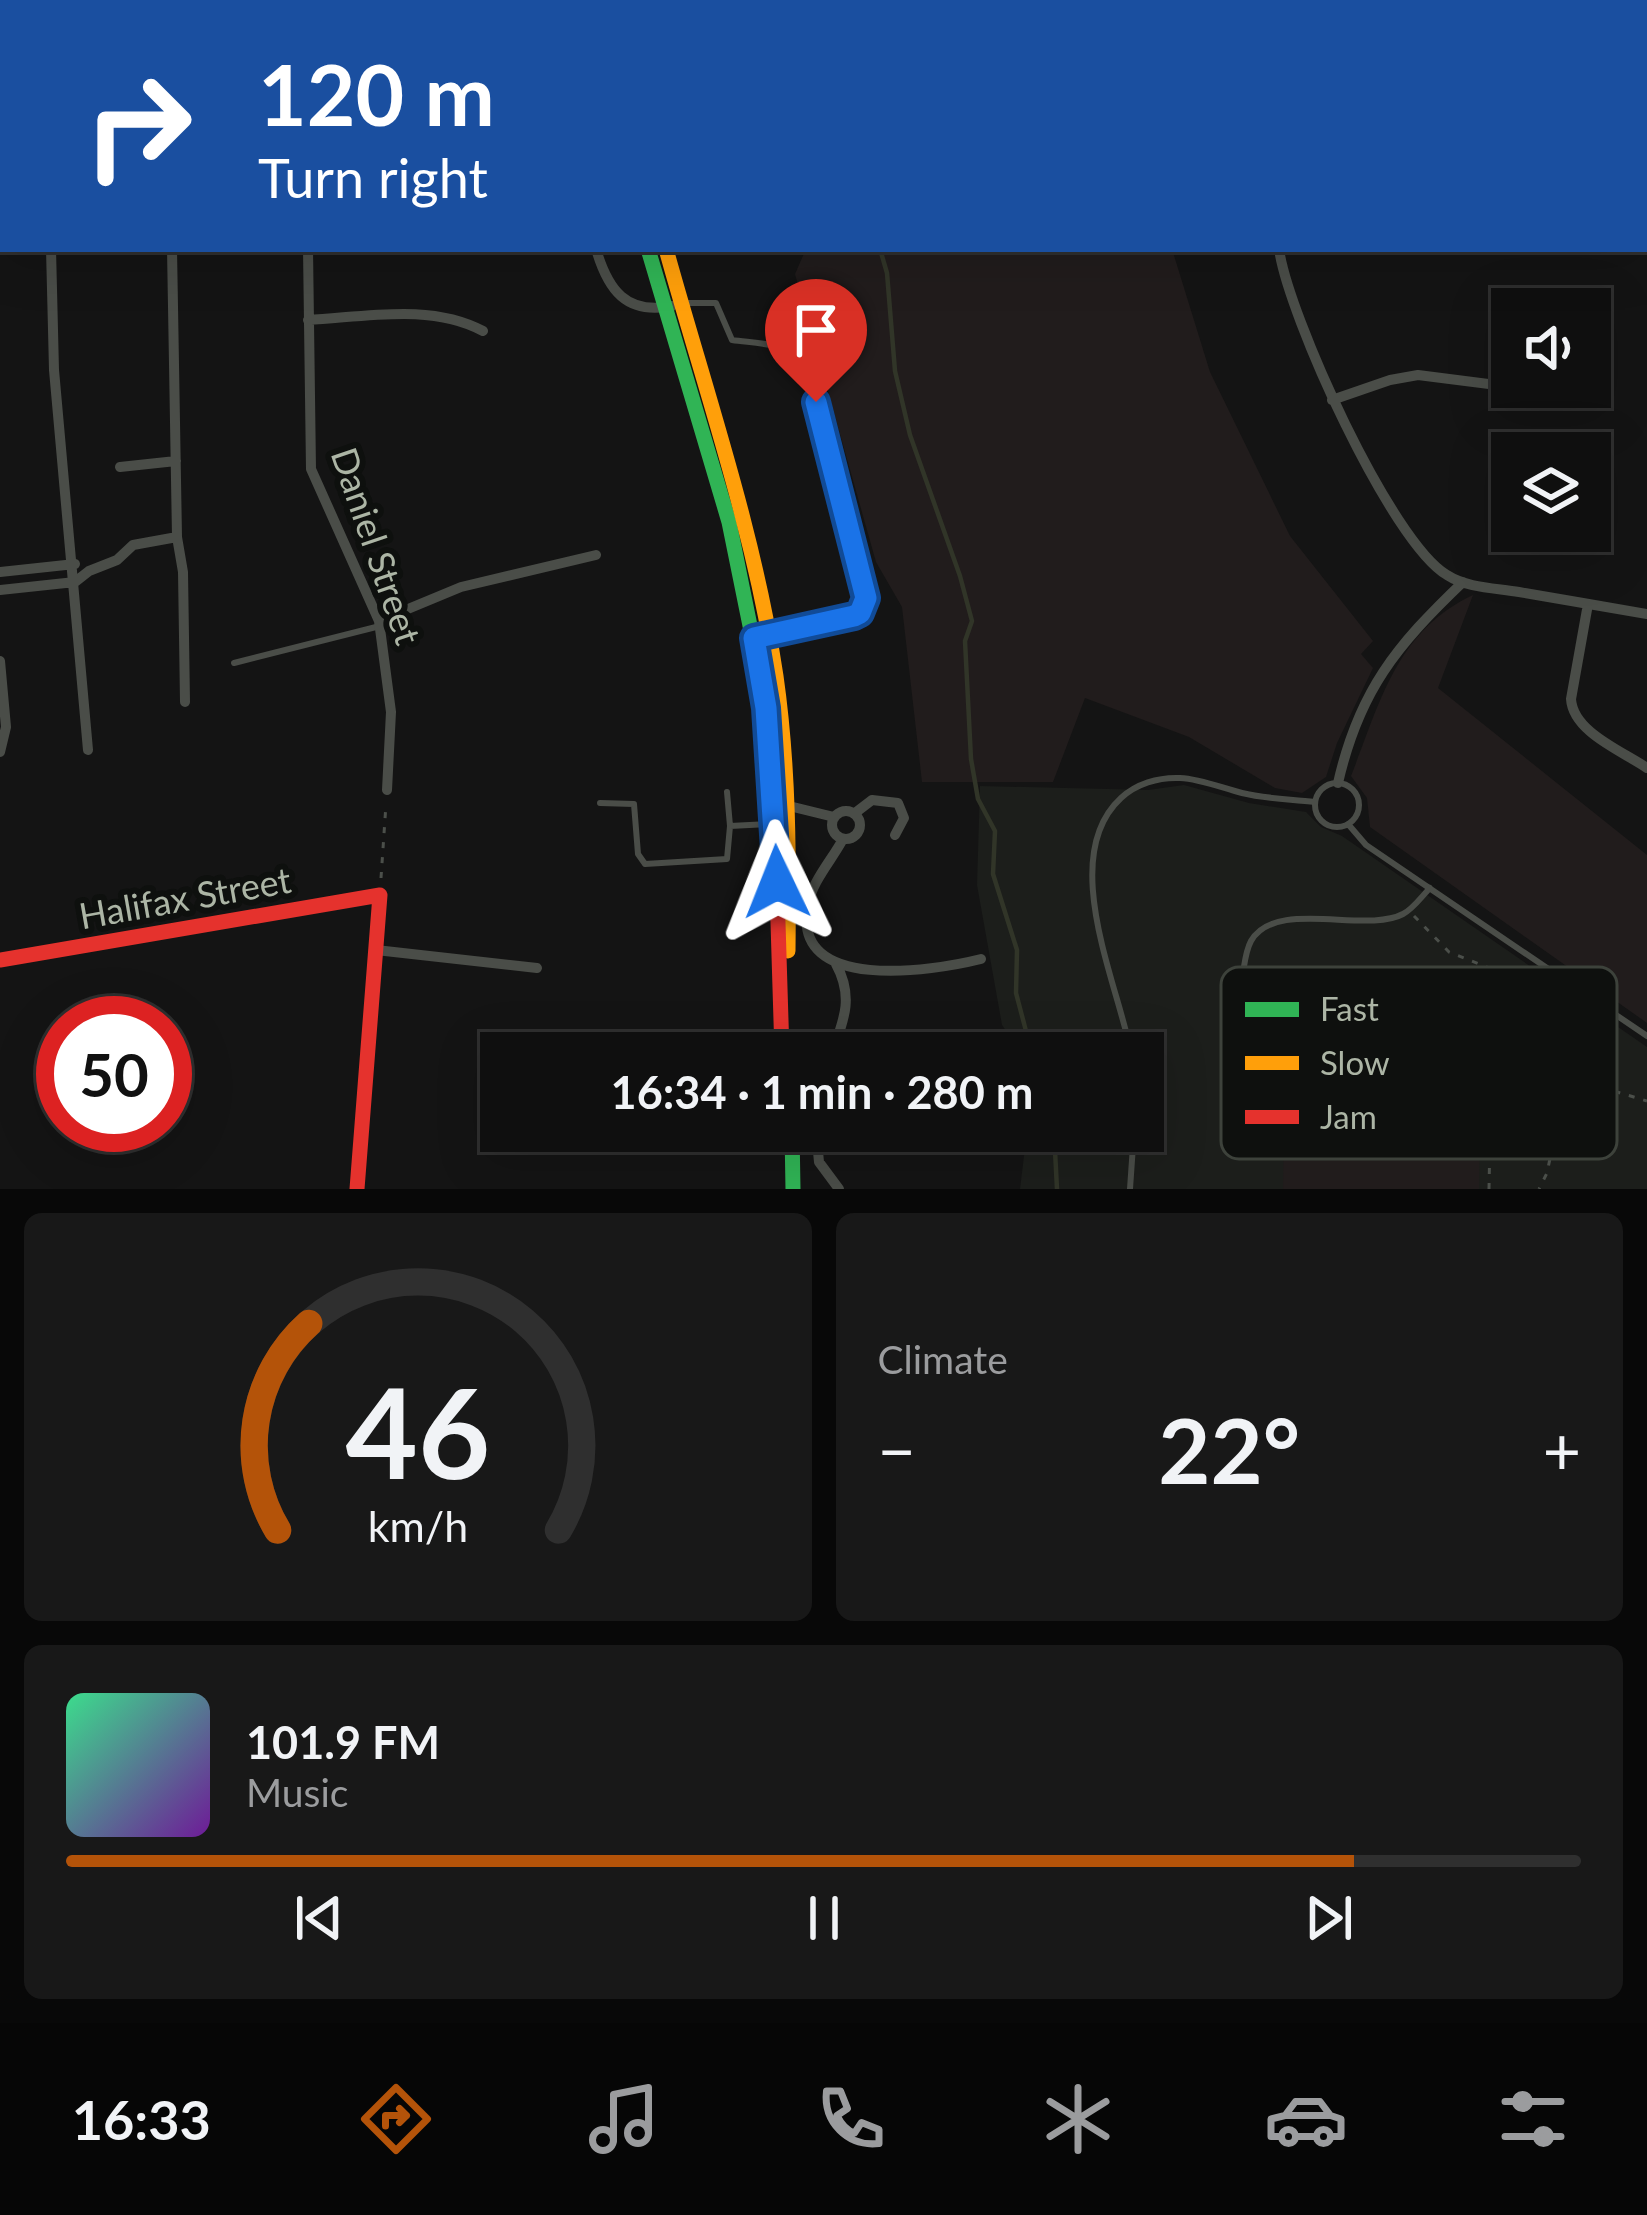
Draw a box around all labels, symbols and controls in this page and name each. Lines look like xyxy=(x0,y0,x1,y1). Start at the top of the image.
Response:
text: 120 m xyxy=(258,43,495,144)
icon: right xyxy=(60,48,216,204)
text: Turn right xyxy=(258,145,488,210)
pin xyxy=(765,279,867,402)
map controls xyxy=(1491,288,1611,552)
button: sound xyxy=(1491,288,1611,408)
icon: arrive xyxy=(783,297,849,363)
button: layers xyxy=(1491,432,1611,552)
street label: Daniel Street xyxy=(323,442,431,650)
position arrow xyxy=(714,819,840,945)
street label: Halifax Street xyxy=(75,857,294,937)
legend xyxy=(1221,967,1617,1159)
text: Fast xyxy=(1320,988,1379,1028)
speed limit sign: 50 xyxy=(36,996,192,1152)
text: Slow xyxy=(1320,1042,1390,1082)
text: 16:34 · 1 min · 280 m xyxy=(611,1065,1033,1119)
text: Jam xyxy=(1320,1096,1377,1136)
text: Climate xyxy=(878,1336,1008,1382)
text: 46 xyxy=(345,1356,490,1506)
text: 22° xyxy=(1158,1395,1300,1503)
text: − xyxy=(878,1410,916,1489)
text: + xyxy=(1543,1410,1581,1489)
text: km/h xyxy=(368,1500,468,1551)
text: 101.9 FM xyxy=(246,1715,440,1769)
text: Music xyxy=(246,1769,348,1815)
icon: previous xyxy=(286,1885,352,1951)
icon: pause xyxy=(791,1885,857,1951)
icon: next xyxy=(1296,1885,1362,1951)
icon: directions xyxy=(354,2077,438,2161)
icon: music xyxy=(582,2077,666,2161)
icon: phone xyxy=(809,2077,893,2161)
icon: climate xyxy=(1036,2077,1120,2161)
icon: car xyxy=(1264,2077,1348,2161)
icon: filters xyxy=(1491,2077,1575,2161)
text: 16:33 xyxy=(72,2087,211,2152)

